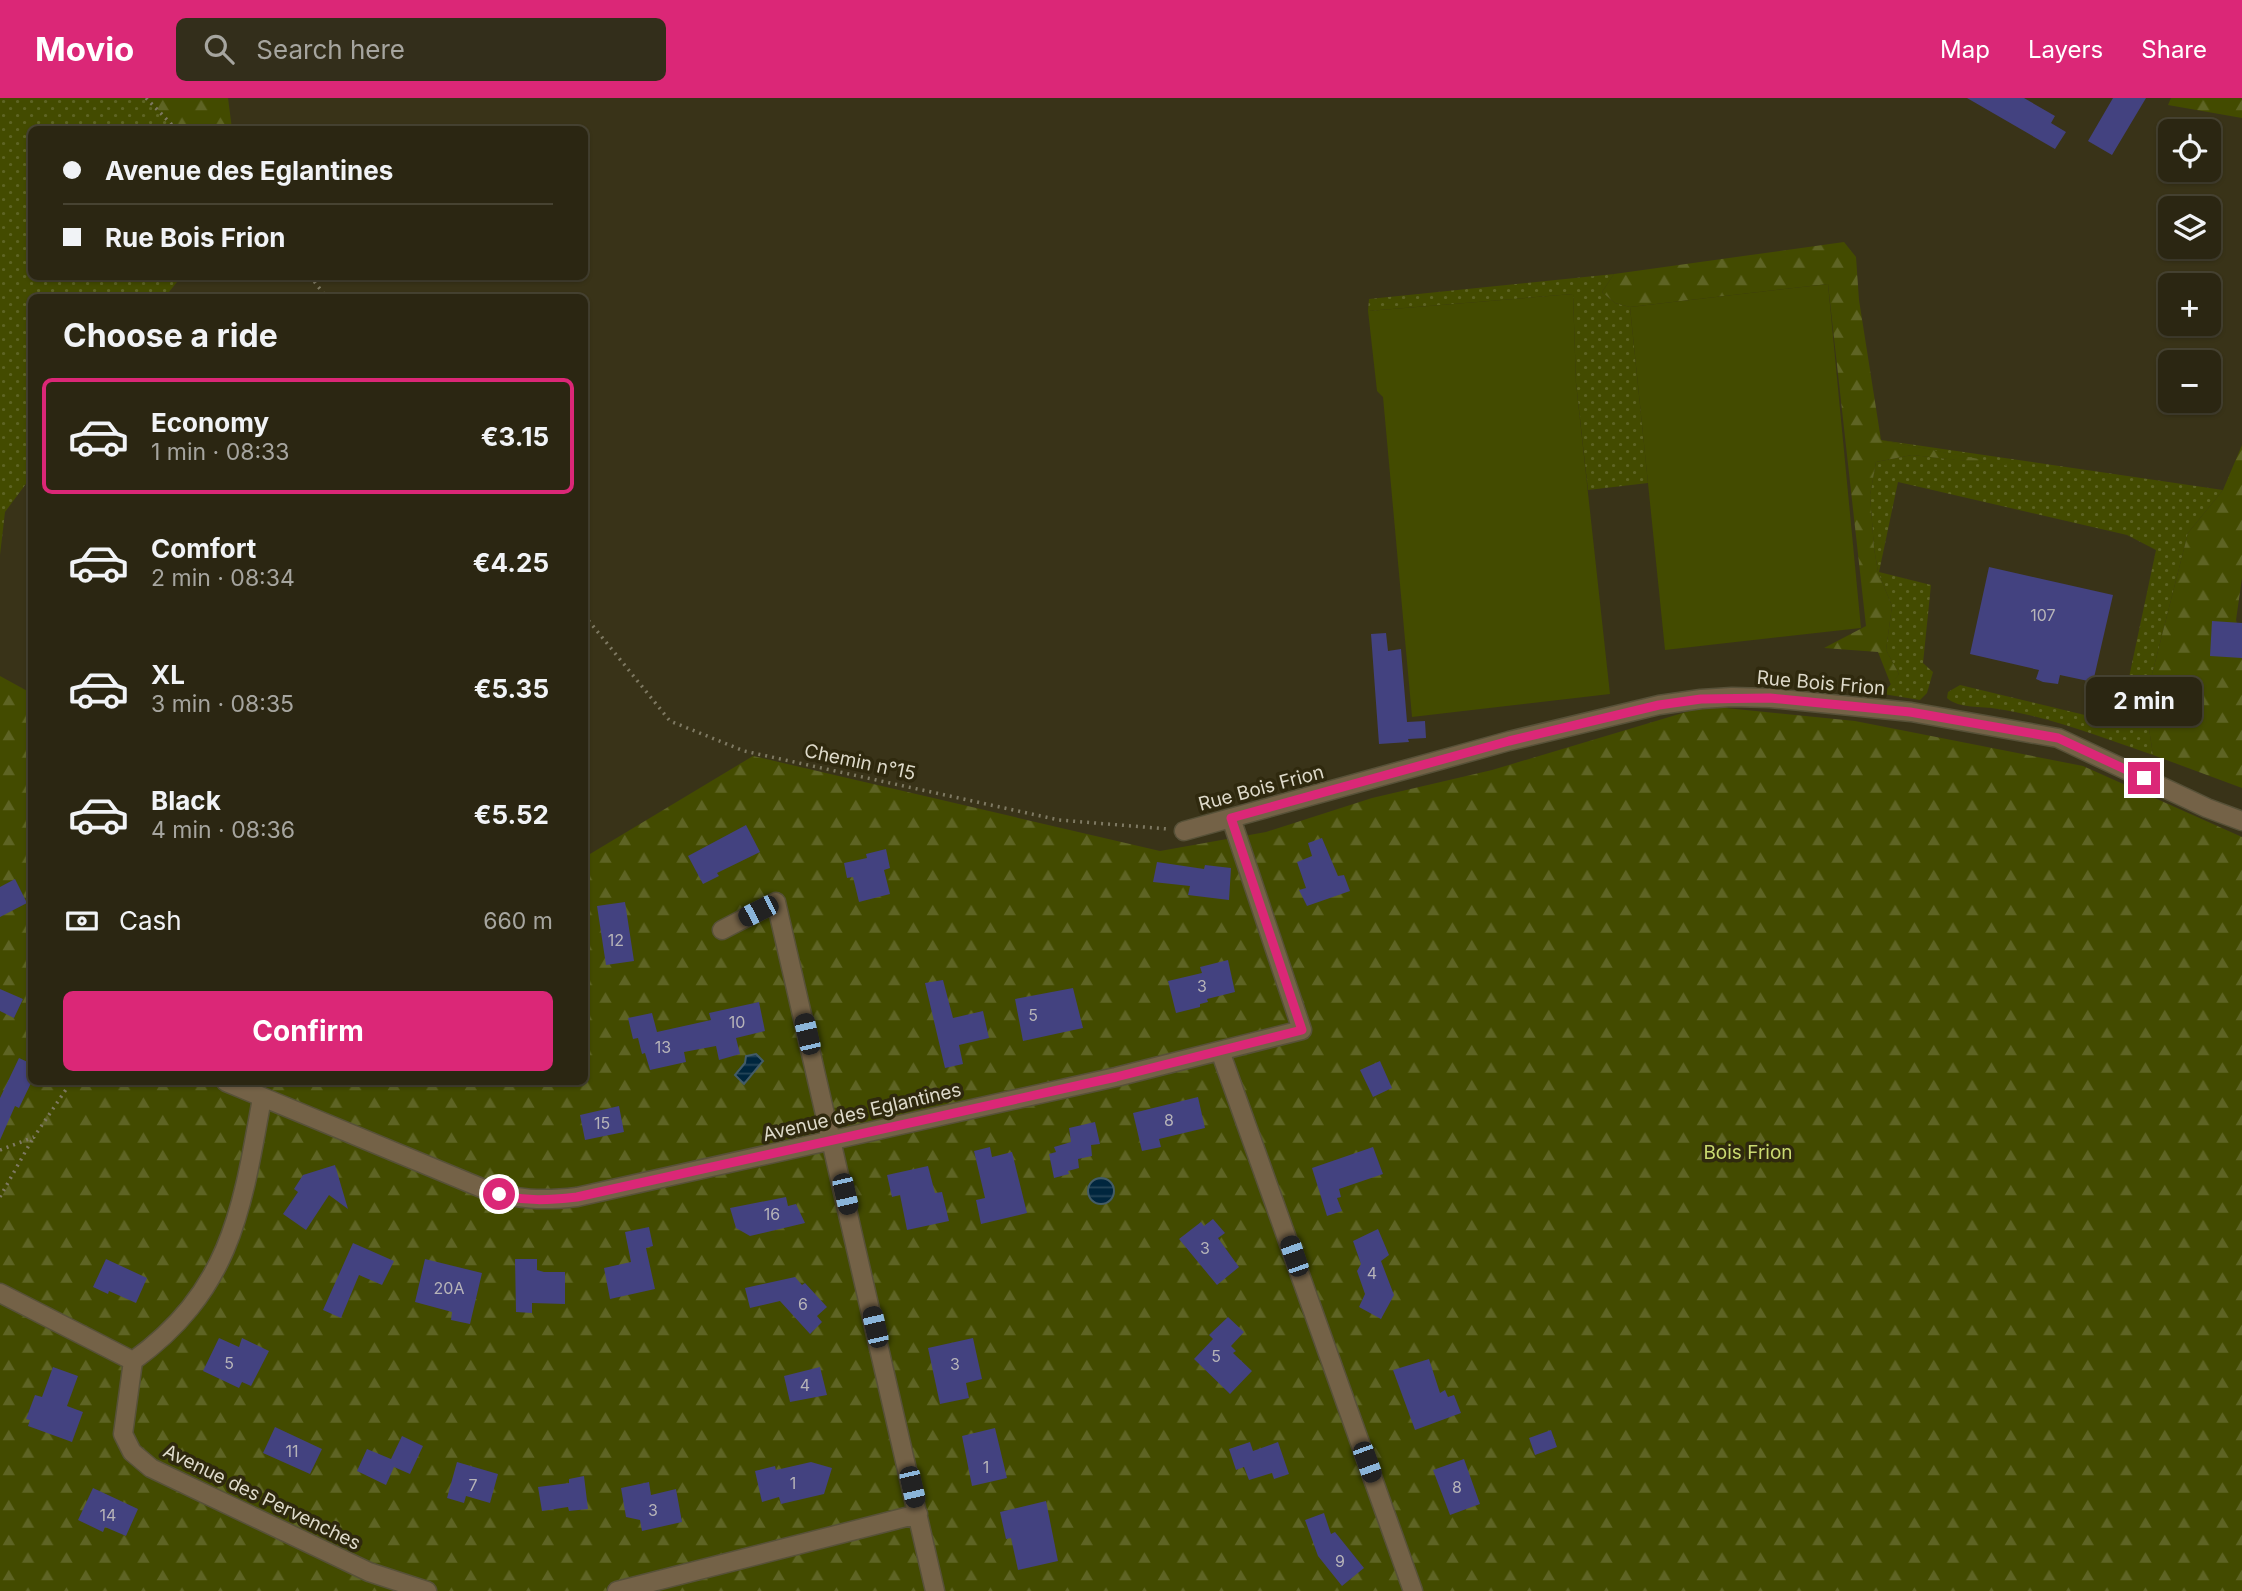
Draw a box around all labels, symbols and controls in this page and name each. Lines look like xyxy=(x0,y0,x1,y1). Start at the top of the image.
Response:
search box xyxy=(176,18,666,81)
text: Movio xyxy=(35,29,134,69)
icon: search xyxy=(200,30,238,68)
text: Search here xyxy=(256,34,405,65)
text: Map xyxy=(1940,35,1990,64)
text: Layers xyxy=(2028,35,2103,64)
text: Share xyxy=(2141,35,2207,64)
map controls xyxy=(2158,119,2221,413)
button: locate xyxy=(2158,119,2221,182)
text: Avenue des Eglantines xyxy=(105,155,393,186)
button: layers xyxy=(2158,196,2221,259)
text: Rue Bois Frion xyxy=(105,222,286,253)
button: + xyxy=(2158,273,2221,336)
text: Choose a ride xyxy=(63,316,278,355)
button: − xyxy=(2158,350,2221,413)
icon: car xyxy=(67,405,130,468)
text: Economy xyxy=(151,407,269,438)
text: €3.15 xyxy=(481,421,549,452)
text: 1 min · 08:33 xyxy=(151,438,289,466)
icon: car xyxy=(67,531,130,594)
text: Comfort xyxy=(151,533,256,564)
text: €4.25 xyxy=(473,547,549,578)
text: 2 min · 08:34 xyxy=(151,564,295,592)
house number: 107 xyxy=(2030,605,2056,625)
icon: car xyxy=(67,657,130,720)
text: XL xyxy=(151,659,185,690)
street label: Rue Bois Frion xyxy=(1756,666,1886,700)
text: €5.35 xyxy=(474,673,549,704)
callout: 2 min xyxy=(2086,676,2202,726)
text: 2 min xyxy=(2113,687,2175,715)
text: 3 min · 08:35 xyxy=(151,690,294,718)
street label: Chemin n°15 xyxy=(802,739,918,785)
street label: Rue Bois Frion xyxy=(1196,760,1326,816)
route end xyxy=(2128,762,2160,794)
icon: car xyxy=(67,783,130,846)
text: Black xyxy=(151,785,221,816)
text: €5.52 xyxy=(474,799,549,830)
text: 4 min · 08:36 xyxy=(151,816,295,844)
car xyxy=(735,892,782,930)
icon: cash xyxy=(63,902,101,940)
text: Cash xyxy=(119,905,182,936)
text: 660 m xyxy=(483,907,553,935)
house number: 12 xyxy=(608,930,624,950)
house number: 3 xyxy=(1197,976,1207,996)
button: Confirm xyxy=(63,991,553,1071)
house number: 5 xyxy=(1028,1005,1038,1025)
car xyxy=(793,1011,822,1057)
house number: 10 xyxy=(729,1012,745,1032)
house number: 13 xyxy=(655,1037,671,1057)
street label: Avenue des Eglantines xyxy=(761,1078,963,1146)
house number: 8 xyxy=(1164,1110,1174,1130)
house number: 15 xyxy=(594,1113,610,1133)
park label: Bois Frion xyxy=(1703,1141,1793,1164)
car xyxy=(831,1171,860,1217)
route start xyxy=(483,1178,515,1210)
house number: 16 xyxy=(764,1204,780,1224)
car xyxy=(1278,1233,1311,1279)
house number: 3 xyxy=(1200,1238,1210,1258)
house number: 4 xyxy=(1367,1263,1377,1283)
house number: 20A xyxy=(434,1278,464,1298)
house number: 6 xyxy=(798,1294,808,1314)
car xyxy=(861,1304,890,1350)
house number: 5 xyxy=(1211,1346,1221,1366)
house number: 5 xyxy=(224,1353,234,1373)
house number: 3 xyxy=(950,1354,960,1374)
house number: 4 xyxy=(800,1375,810,1395)
street label: Avenue des Pervenches xyxy=(160,1439,364,1555)
car xyxy=(1350,1439,1385,1485)
house number: 11 xyxy=(285,1441,299,1461)
house number: 1 xyxy=(983,1457,989,1477)
car xyxy=(898,1464,927,1510)
house number: 1 xyxy=(790,1473,796,1493)
house number: 7 xyxy=(468,1475,478,1495)
house number: 8 xyxy=(1452,1477,1462,1497)
house number: 3 xyxy=(648,1500,658,1520)
house number: 14 xyxy=(100,1505,116,1525)
house number: 9 xyxy=(1335,1551,1345,1571)

